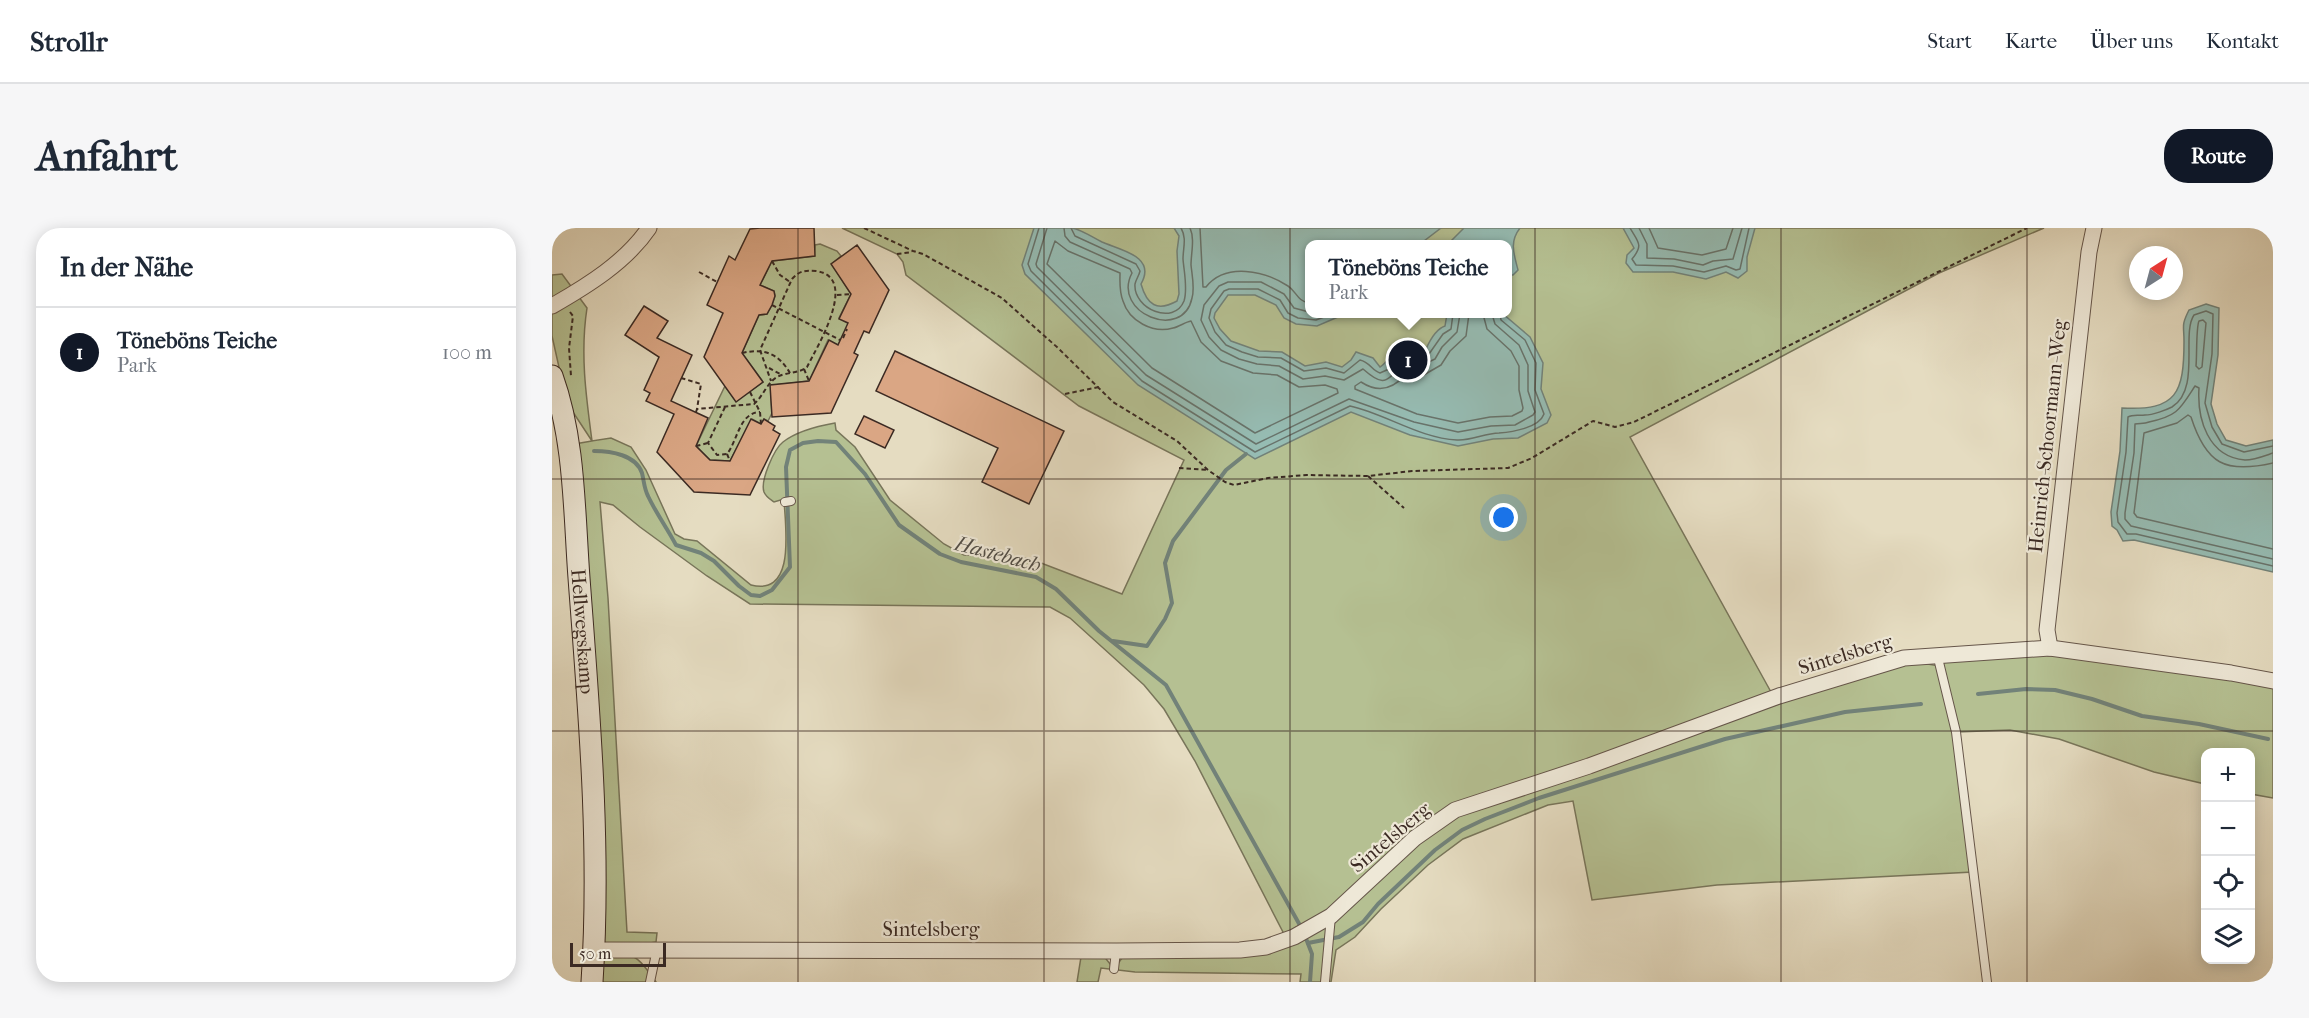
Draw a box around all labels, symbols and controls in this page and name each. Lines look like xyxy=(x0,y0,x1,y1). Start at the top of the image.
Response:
text: Strollr xyxy=(30,25,108,58)
text: Start xyxy=(1927,29,1972,53)
text: Karte xyxy=(2005,29,2057,53)
text: Über uns xyxy=(2090,29,2173,53)
text: Kontakt xyxy=(2206,29,2279,53)
button: Route xyxy=(2164,129,2273,183)
text: Anfahrt xyxy=(36,132,178,181)
popup xyxy=(1305,240,1512,318)
north arrow xyxy=(2129,246,2183,300)
text: In der Nähe xyxy=(60,252,193,283)
text: Töneböns Teiche xyxy=(1328,255,1489,281)
text: Park xyxy=(1328,281,1368,304)
street label: Heinrich-Schoormann-Weg xyxy=(2024,318,2071,554)
text: Töneböns Teiche xyxy=(117,328,277,354)
pin: 1 xyxy=(1388,338,1428,382)
text: 1 xyxy=(76,341,83,364)
text: 100 m xyxy=(442,341,492,364)
text: Park xyxy=(117,354,157,377)
your location xyxy=(1489,503,1518,532)
water label: Hastebach xyxy=(952,531,1044,577)
street label: Hellwegskamp xyxy=(566,568,599,695)
street label: Sintelsberg xyxy=(1795,629,1895,680)
map controls xyxy=(2201,748,2255,964)
button: + xyxy=(2201,748,2255,802)
street label: Sintelsberg xyxy=(1346,797,1435,877)
button: − xyxy=(2201,802,2255,856)
button: locate xyxy=(2201,856,2255,910)
button: layers xyxy=(2201,910,2255,964)
street label: Sintelsberg xyxy=(883,918,980,941)
scale bar xyxy=(570,940,666,968)
text: 50 m xyxy=(579,944,611,963)

